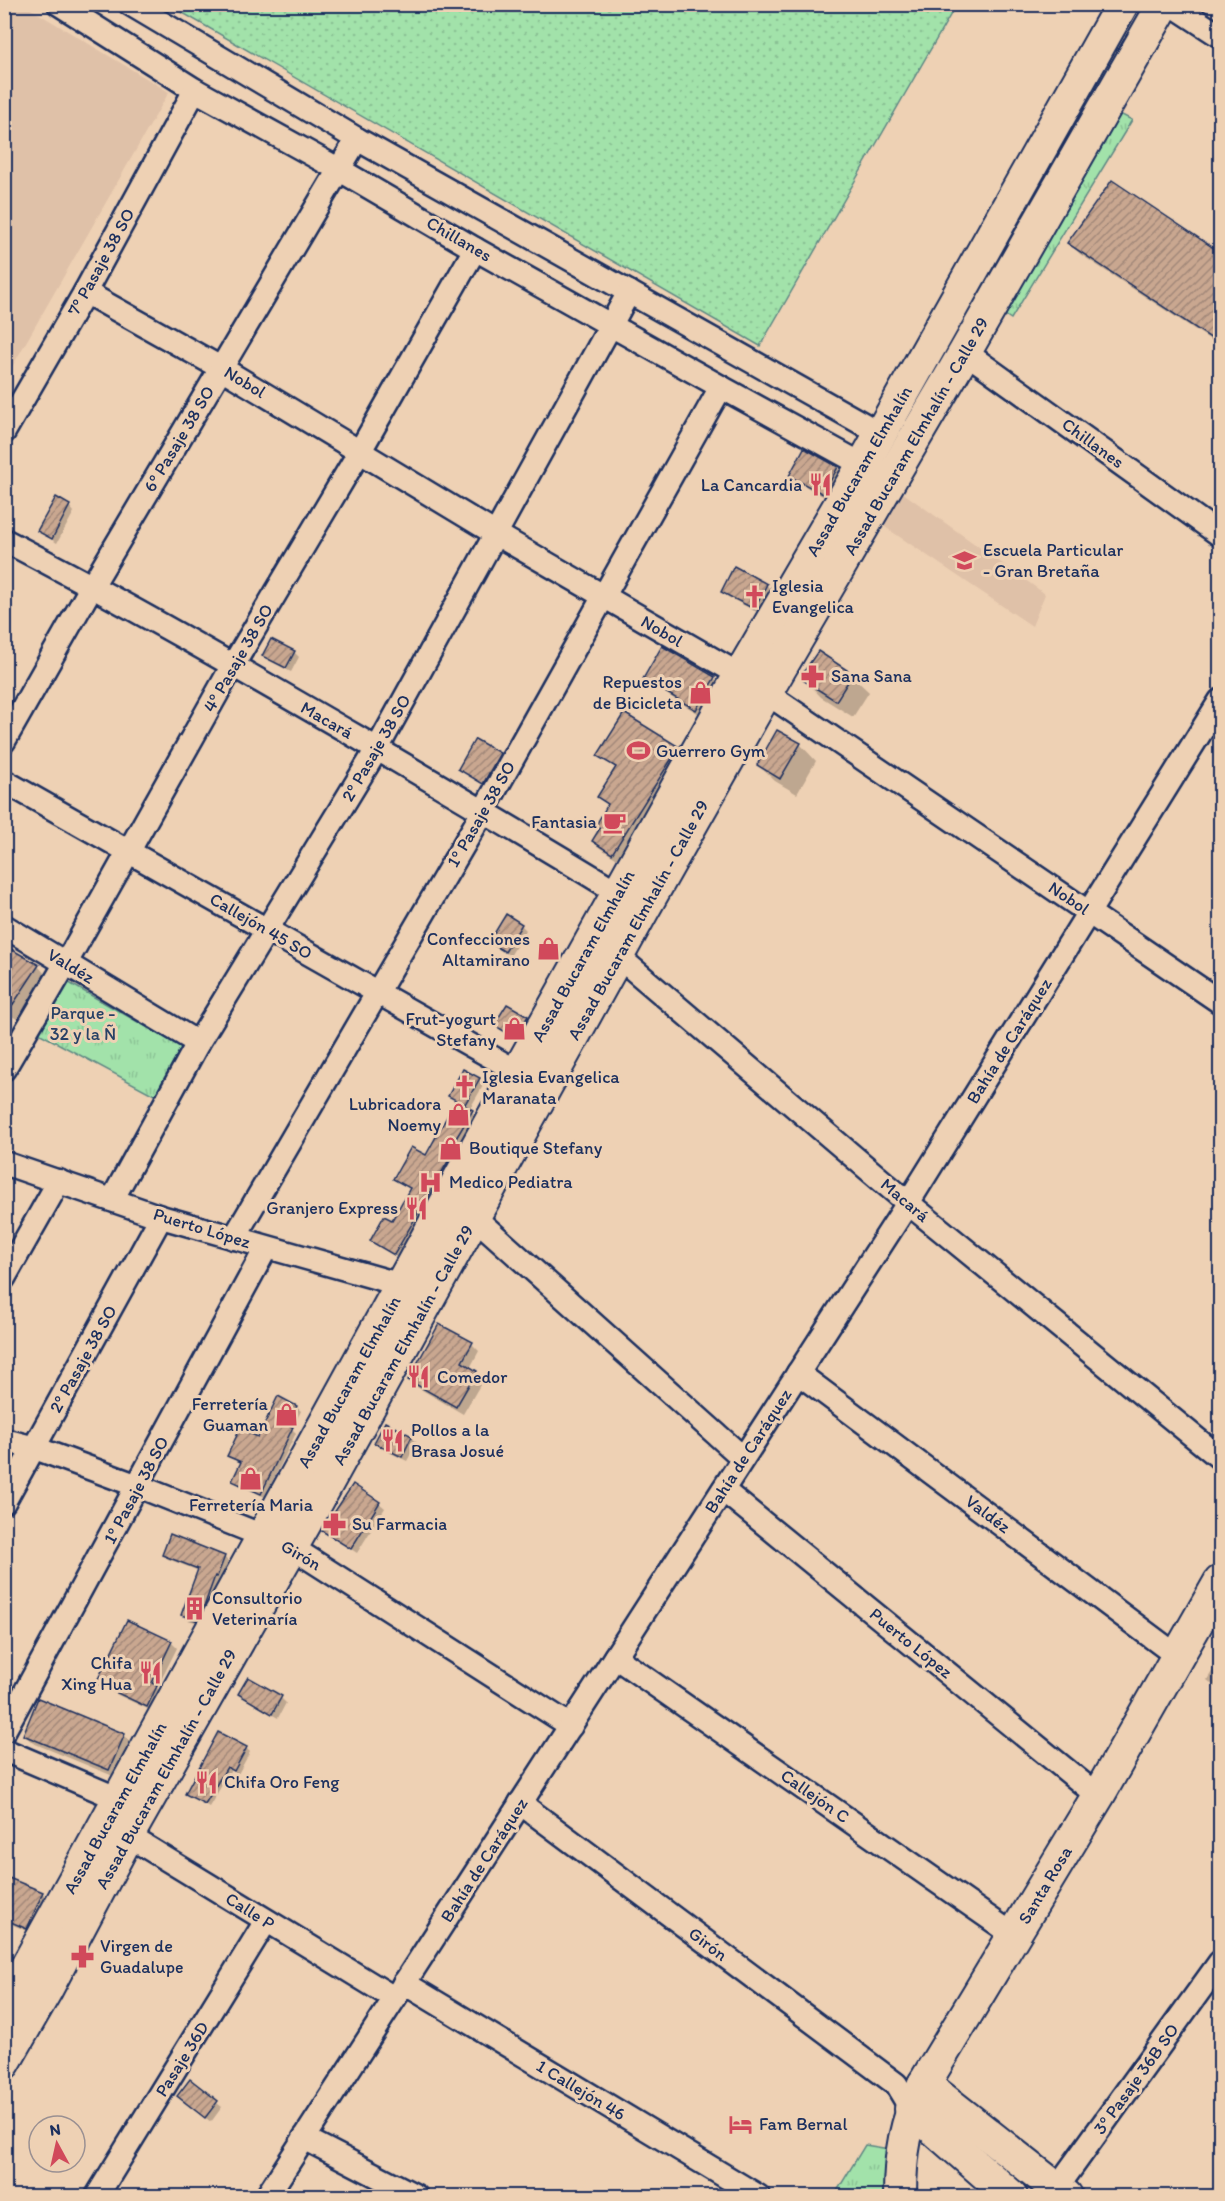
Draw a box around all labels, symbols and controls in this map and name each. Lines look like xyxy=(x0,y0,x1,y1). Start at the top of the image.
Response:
street label: 7º Pasaje 38 SO xyxy=(62,204,140,320)
street label: Chillanes xyxy=(422,212,496,266)
street label: Assad Bucaram Elmhalín - Calle 29 xyxy=(839,313,993,559)
street label: Nobol xyxy=(220,361,270,403)
street label: 6º Pasaje 38 SO xyxy=(139,382,219,496)
street label: Assad Bucaram Elmhalín xyxy=(801,382,917,560)
street label: Chillanes xyxy=(1058,413,1128,473)
restaurant icon: La Cancardia xyxy=(807,472,833,498)
place label: La Cancardia xyxy=(701,474,802,496)
place label: Escuela Particular - Gran Bretaña xyxy=(983,539,1124,582)
school or university icon: Escuela Particular - Gran Bretaña xyxy=(952,547,978,573)
place label: Iglesia Evangelica xyxy=(772,575,855,618)
church icon: Iglesia Evangelica xyxy=(741,583,767,609)
street label: 4º Pasaje 38 SO xyxy=(198,600,278,716)
street label: Nobol xyxy=(637,610,687,652)
pharmacy icon: Sana Sana xyxy=(800,663,826,689)
place label: Sana Sana xyxy=(831,665,913,687)
place label: Repuestos de Bicicleta xyxy=(593,671,682,714)
shop icon: Repuestos de Bicicleta xyxy=(687,679,713,705)
street label: 2º Pasaje 38 SO xyxy=(336,691,416,805)
street label: Macará xyxy=(297,696,358,744)
sports icon: Guerrero Gym xyxy=(625,738,651,764)
place label: Guerrero Gym xyxy=(656,740,766,762)
street label: 1º Pasaje 38 SO xyxy=(442,757,520,871)
street label: Assad Bucaram Elmhalín - Calle 29 xyxy=(563,796,713,1044)
cafe icon: Fantasia xyxy=(602,809,628,835)
place label: Fantasia xyxy=(531,811,598,833)
street label: Assad Bucaram Elmhalín xyxy=(527,866,639,1046)
street label: Nobol xyxy=(1044,876,1094,920)
street label: Callejón 45 SO xyxy=(206,888,316,964)
place label: Confecciones Altamirano xyxy=(427,928,530,971)
shop icon: Confecciones Altamirano xyxy=(535,936,561,962)
street label: Valdéz xyxy=(44,943,99,989)
street label: Bahía de Caráquez xyxy=(962,974,1056,1108)
park label: Parque - 32 y la Ñ xyxy=(50,1002,116,1045)
place label: Frut-yogurt Stefany xyxy=(405,1008,497,1051)
shop icon: Frut-yogurt Stefany xyxy=(501,1016,527,1042)
place label: Iglesia Evangelica Maranata xyxy=(482,1066,620,1109)
church icon: Iglesia Evangelica Maranata xyxy=(451,1074,477,1100)
place label: Lubricadora Noemy xyxy=(349,1093,442,1136)
shop icon: Lubricadora Noemy xyxy=(446,1101,472,1127)
shop icon: Boutique Stefany xyxy=(438,1135,464,1161)
place label: Boutique Stefany xyxy=(469,1137,603,1159)
hospital icon: Medico Pediatra xyxy=(418,1169,444,1195)
place label: Medico Pediatra xyxy=(449,1171,573,1193)
street label: Macará xyxy=(876,1173,934,1227)
restaurant icon: Granjero Express xyxy=(403,1195,429,1221)
place label: Granjero Express xyxy=(266,1197,398,1219)
street label: Puerto López xyxy=(151,1203,254,1253)
street label: Assad Bucaram Elmhalín - Calle 29 xyxy=(328,1221,478,1469)
street label: Assad Bucaram Elmhalín xyxy=(293,1292,405,1472)
street label: 2º Pasaje 38 SO xyxy=(44,1301,122,1417)
restaurant icon: Comedor xyxy=(406,1364,432,1390)
place label: Comedor xyxy=(437,1366,508,1388)
street label: Bahía de Caráquez xyxy=(700,1385,796,1517)
place label: Ferretería Guaman xyxy=(192,1393,269,1436)
shop icon: Ferretería Guaman xyxy=(273,1401,299,1427)
place label: Pollos a la Brasa Josué xyxy=(411,1419,504,1462)
restaurant icon: Pollos a la Brasa Josué xyxy=(380,1427,406,1453)
street label: 1º Pasaje 38 SO xyxy=(98,1432,174,1548)
shop icon: Ferretería Maria xyxy=(238,1466,264,1492)
street label: Valdéz xyxy=(961,1490,1015,1538)
place label: Ferretería Maria xyxy=(189,1494,314,1516)
pharmacy icon: Su Farmacia xyxy=(321,1511,347,1537)
place label: Su Farmacia xyxy=(352,1513,447,1535)
street label: Girón xyxy=(277,1535,325,1575)
place label: Consultorio Veterinaría xyxy=(212,1587,302,1630)
building icon: Consultorio Veterinaría xyxy=(181,1595,207,1621)
street label: Puerto López xyxy=(865,1603,957,1684)
street label: Assad Bucaram Elmhalín - Calle 29 xyxy=(91,1645,241,1893)
place label: Chifa Xing Hua xyxy=(61,1652,133,1695)
restaurant icon: Chifa Xing Hua xyxy=(137,1660,163,1686)
street label: Assad Bucaram Elmhalín xyxy=(59,1718,171,1898)
street label: Callejón C xyxy=(776,1764,854,1828)
restaurant icon: Chifa Oro Feng xyxy=(193,1769,219,1795)
place label: Chifa Oro Feng xyxy=(224,1771,340,1793)
street label: Bahía de Caráquez xyxy=(436,1794,532,1926)
street label: Santa Rosa xyxy=(1013,1841,1077,1928)
street label: Calle P xyxy=(221,1887,279,1935)
street label: Girón xyxy=(684,1922,732,1966)
place label: Virgen de Guadalupe xyxy=(100,1935,184,1978)
pharmacy icon: Virgen de Guadalupe xyxy=(69,1943,95,1969)
street label: Pasaje 36D xyxy=(150,2017,214,2101)
street label: 3º Pasaje 36B SO xyxy=(1088,2019,1184,2139)
street label: 1 Callejón 46 xyxy=(532,2055,630,2125)
hotel icon: Fam Bernal xyxy=(728,2111,754,2137)
place label: Fam Bernal xyxy=(759,2113,848,2135)
north arrow xyxy=(27,2114,87,2174)
text: N xyxy=(48,2119,62,2140)

